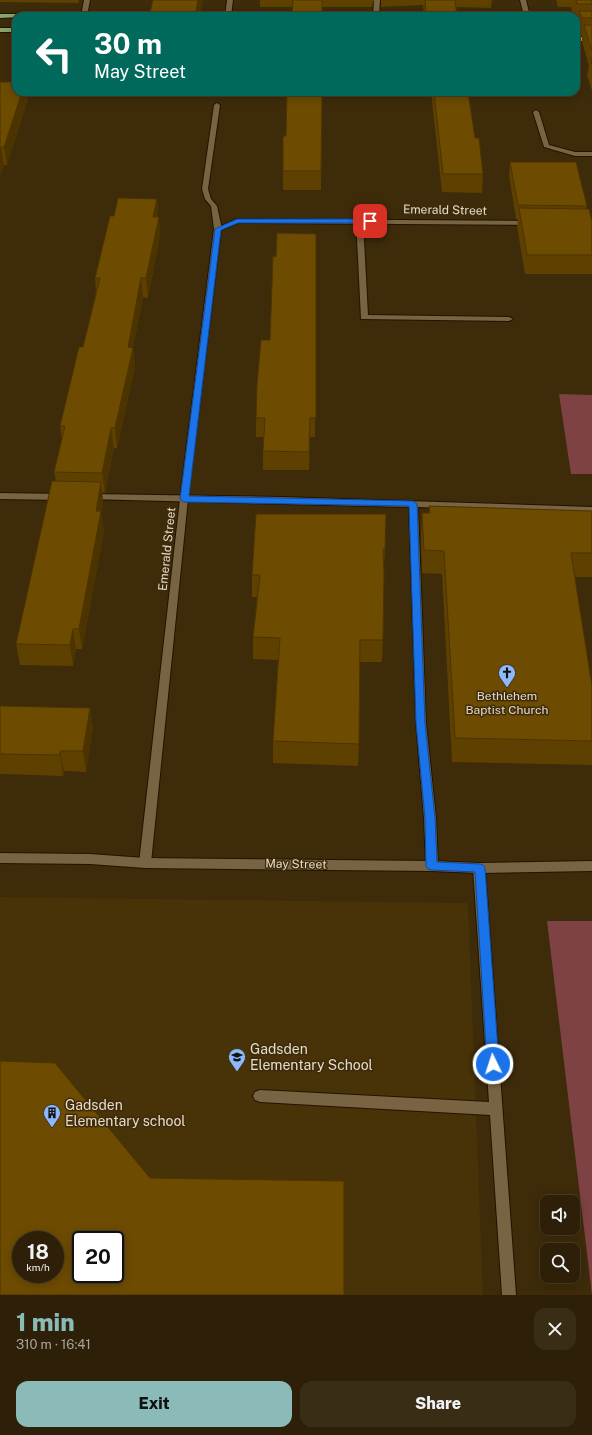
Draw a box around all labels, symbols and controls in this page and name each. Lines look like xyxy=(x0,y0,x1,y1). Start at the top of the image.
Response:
text: 30 m xyxy=(94,27,162,60)
icon: left xyxy=(28,28,80,80)
text: May Street xyxy=(94,61,186,82)
street label: Emerald Street xyxy=(403,202,487,218)
pin xyxy=(353,204,387,238)
icon: arrive xyxy=(359,210,381,232)
street label: Emerald Street xyxy=(156,506,178,592)
church icon: Bethlehem Baptist Church xyxy=(497,663,517,688)
place label: Bethlehem Baptist Church xyxy=(466,689,549,717)
street label: May Street xyxy=(265,856,327,872)
place label: Gadsden Elementary School xyxy=(250,1041,373,1073)
position arrow xyxy=(472,1043,514,1085)
school or university icon: Gadsden Elementary School xyxy=(227,1047,247,1072)
place label: Gadsden Elementary school xyxy=(65,1097,186,1129)
building icon: Gadsden Elementary school xyxy=(42,1103,62,1128)
map controls xyxy=(540,1195,580,1283)
button: sound xyxy=(540,1195,580,1235)
speed limit sign: 20 xyxy=(72,1231,124,1283)
text: 18 xyxy=(27,1240,49,1264)
button: search xyxy=(540,1243,580,1283)
text: km/h xyxy=(26,1261,50,1273)
text: 1 min xyxy=(16,1308,75,1336)
button: close xyxy=(534,1308,576,1350)
text: 310 m · 16:41 xyxy=(16,1337,91,1352)
button: Exit xyxy=(16,1381,292,1427)
button: Share xyxy=(300,1381,576,1427)

